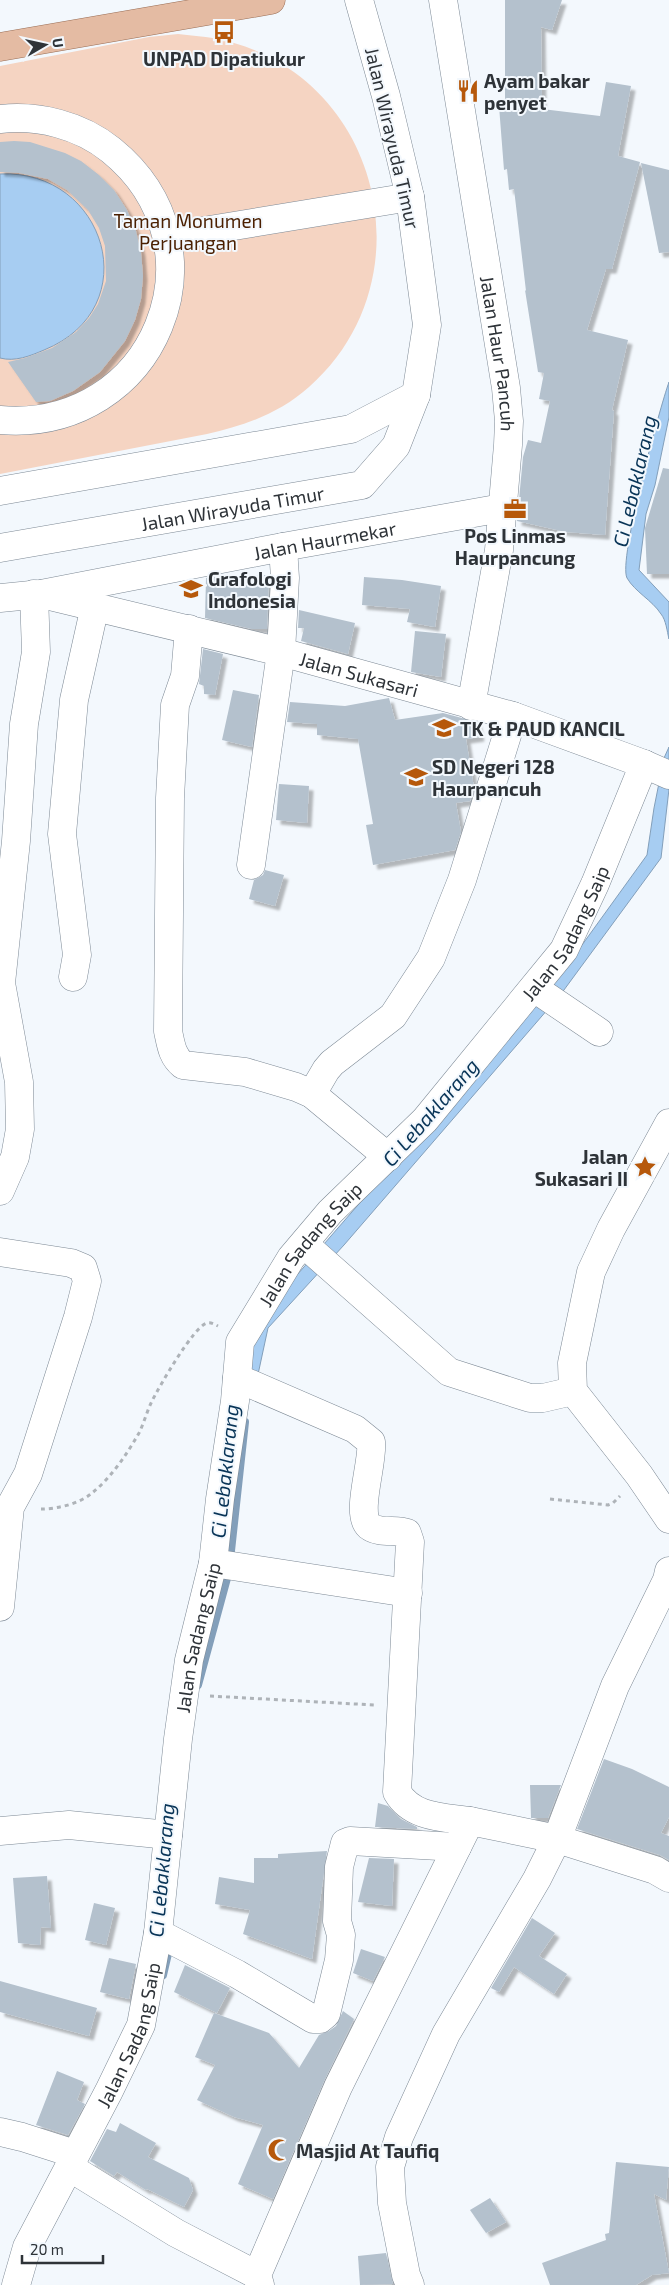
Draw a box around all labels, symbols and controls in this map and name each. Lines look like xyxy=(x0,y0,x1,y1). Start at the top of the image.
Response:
bus stop icon: UNPAD Dipatiukur xyxy=(211,19,237,45)
north arrow xyxy=(20,20,70,70)
text: U xyxy=(49,37,67,49)
street label: Jalan Wirayuda Timur xyxy=(361,45,425,231)
place label: UNPAD Dipatiukur xyxy=(143,47,305,70)
place label: Ayam bakar penyet xyxy=(484,69,590,115)
restaurant icon: Ayam bakar penyet xyxy=(455,78,481,104)
park label: Taman Monumen Perjuangan xyxy=(113,209,263,254)
street label: Jalan Haur Pancuh xyxy=(476,274,521,432)
water label: Ci Lebaklarang xyxy=(607,413,661,549)
street label: Jalan Wirayuda Timur xyxy=(139,480,326,535)
office icon: Pos Linmas Haurpancung xyxy=(502,496,528,522)
street label: Jalan Haurmekar xyxy=(251,516,398,564)
place label: Pos Linmas Haurpancung xyxy=(455,524,575,569)
place label: Grafologi Indonesia xyxy=(208,567,296,612)
school or university icon: Grafologi Indonesia xyxy=(178,576,204,602)
street label: Jalan Sukasari xyxy=(297,646,421,701)
school or university icon: TK & PAUD KANCIL xyxy=(431,715,457,741)
place label: TK & PAUD KANCIL xyxy=(460,717,625,740)
place label: SD Negeri 128 Haurpancuh xyxy=(432,755,555,800)
school or university icon: SD Negeri 128 Haurpancuh xyxy=(403,764,429,790)
street label: Jalan Sadang Saip xyxy=(516,862,613,1005)
water label: Ci Lebaklarang xyxy=(377,1053,483,1171)
place label: Jalan Sukasari II xyxy=(535,1145,628,1190)
place icon: Jalan Sukasari II xyxy=(632,1154,658,1180)
street label: Jalan Sadang Saip xyxy=(253,1177,366,1310)
water label: Ci Lebaklarang xyxy=(205,1403,243,1539)
street label: Jalan Sadang Saip xyxy=(170,1560,224,1714)
water label: Ci Lebaklarang xyxy=(143,1802,179,1938)
street label: Jalan Sadang Saip xyxy=(91,1960,164,2111)
mosque icon: Masjid At Taufiq xyxy=(266,2137,292,2163)
place label: Masjid At Taufiq xyxy=(296,2139,439,2162)
scale bar xyxy=(22,2232,104,2264)
text: 20 m xyxy=(30,2240,64,2258)

